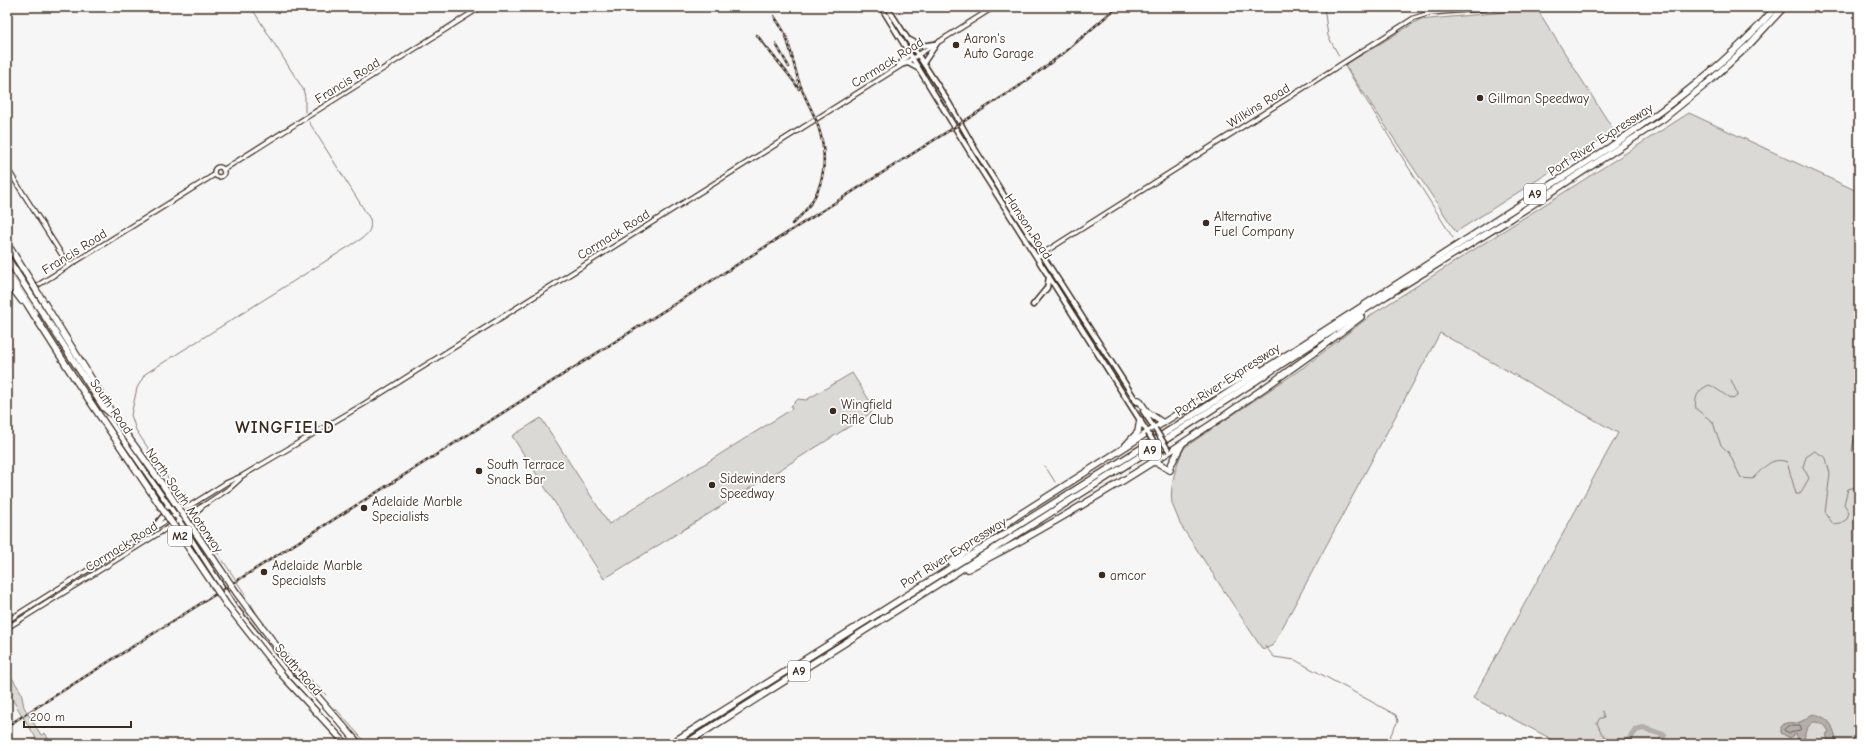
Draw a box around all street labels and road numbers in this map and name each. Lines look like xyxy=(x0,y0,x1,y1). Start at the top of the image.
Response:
street label: Cormack Road xyxy=(848,34,926,91)
street label: Francis Road xyxy=(312,55,382,106)
street label: Wilkins Road xyxy=(1224,80,1292,131)
street label: Port River Expressway xyxy=(1545,100,1656,179)
road number: A9 xyxy=(1524,184,1546,204)
street label: Hanson Road xyxy=(1002,191,1055,262)
street label: Cormack Road xyxy=(574,206,652,263)
street label: Francis Road xyxy=(39,226,109,277)
street label: Port River Expressway xyxy=(1172,340,1283,419)
street label: South Road xyxy=(87,376,136,437)
road number: A9 xyxy=(1139,440,1161,460)
street label: North South Motorway xyxy=(143,445,227,556)
street label: Port River Expressway xyxy=(898,514,1009,591)
street label: Cormack Road xyxy=(82,518,160,575)
road number: M2 xyxy=(168,526,192,546)
street label: South Road xyxy=(272,640,325,698)
road number: A9 xyxy=(788,661,810,681)

